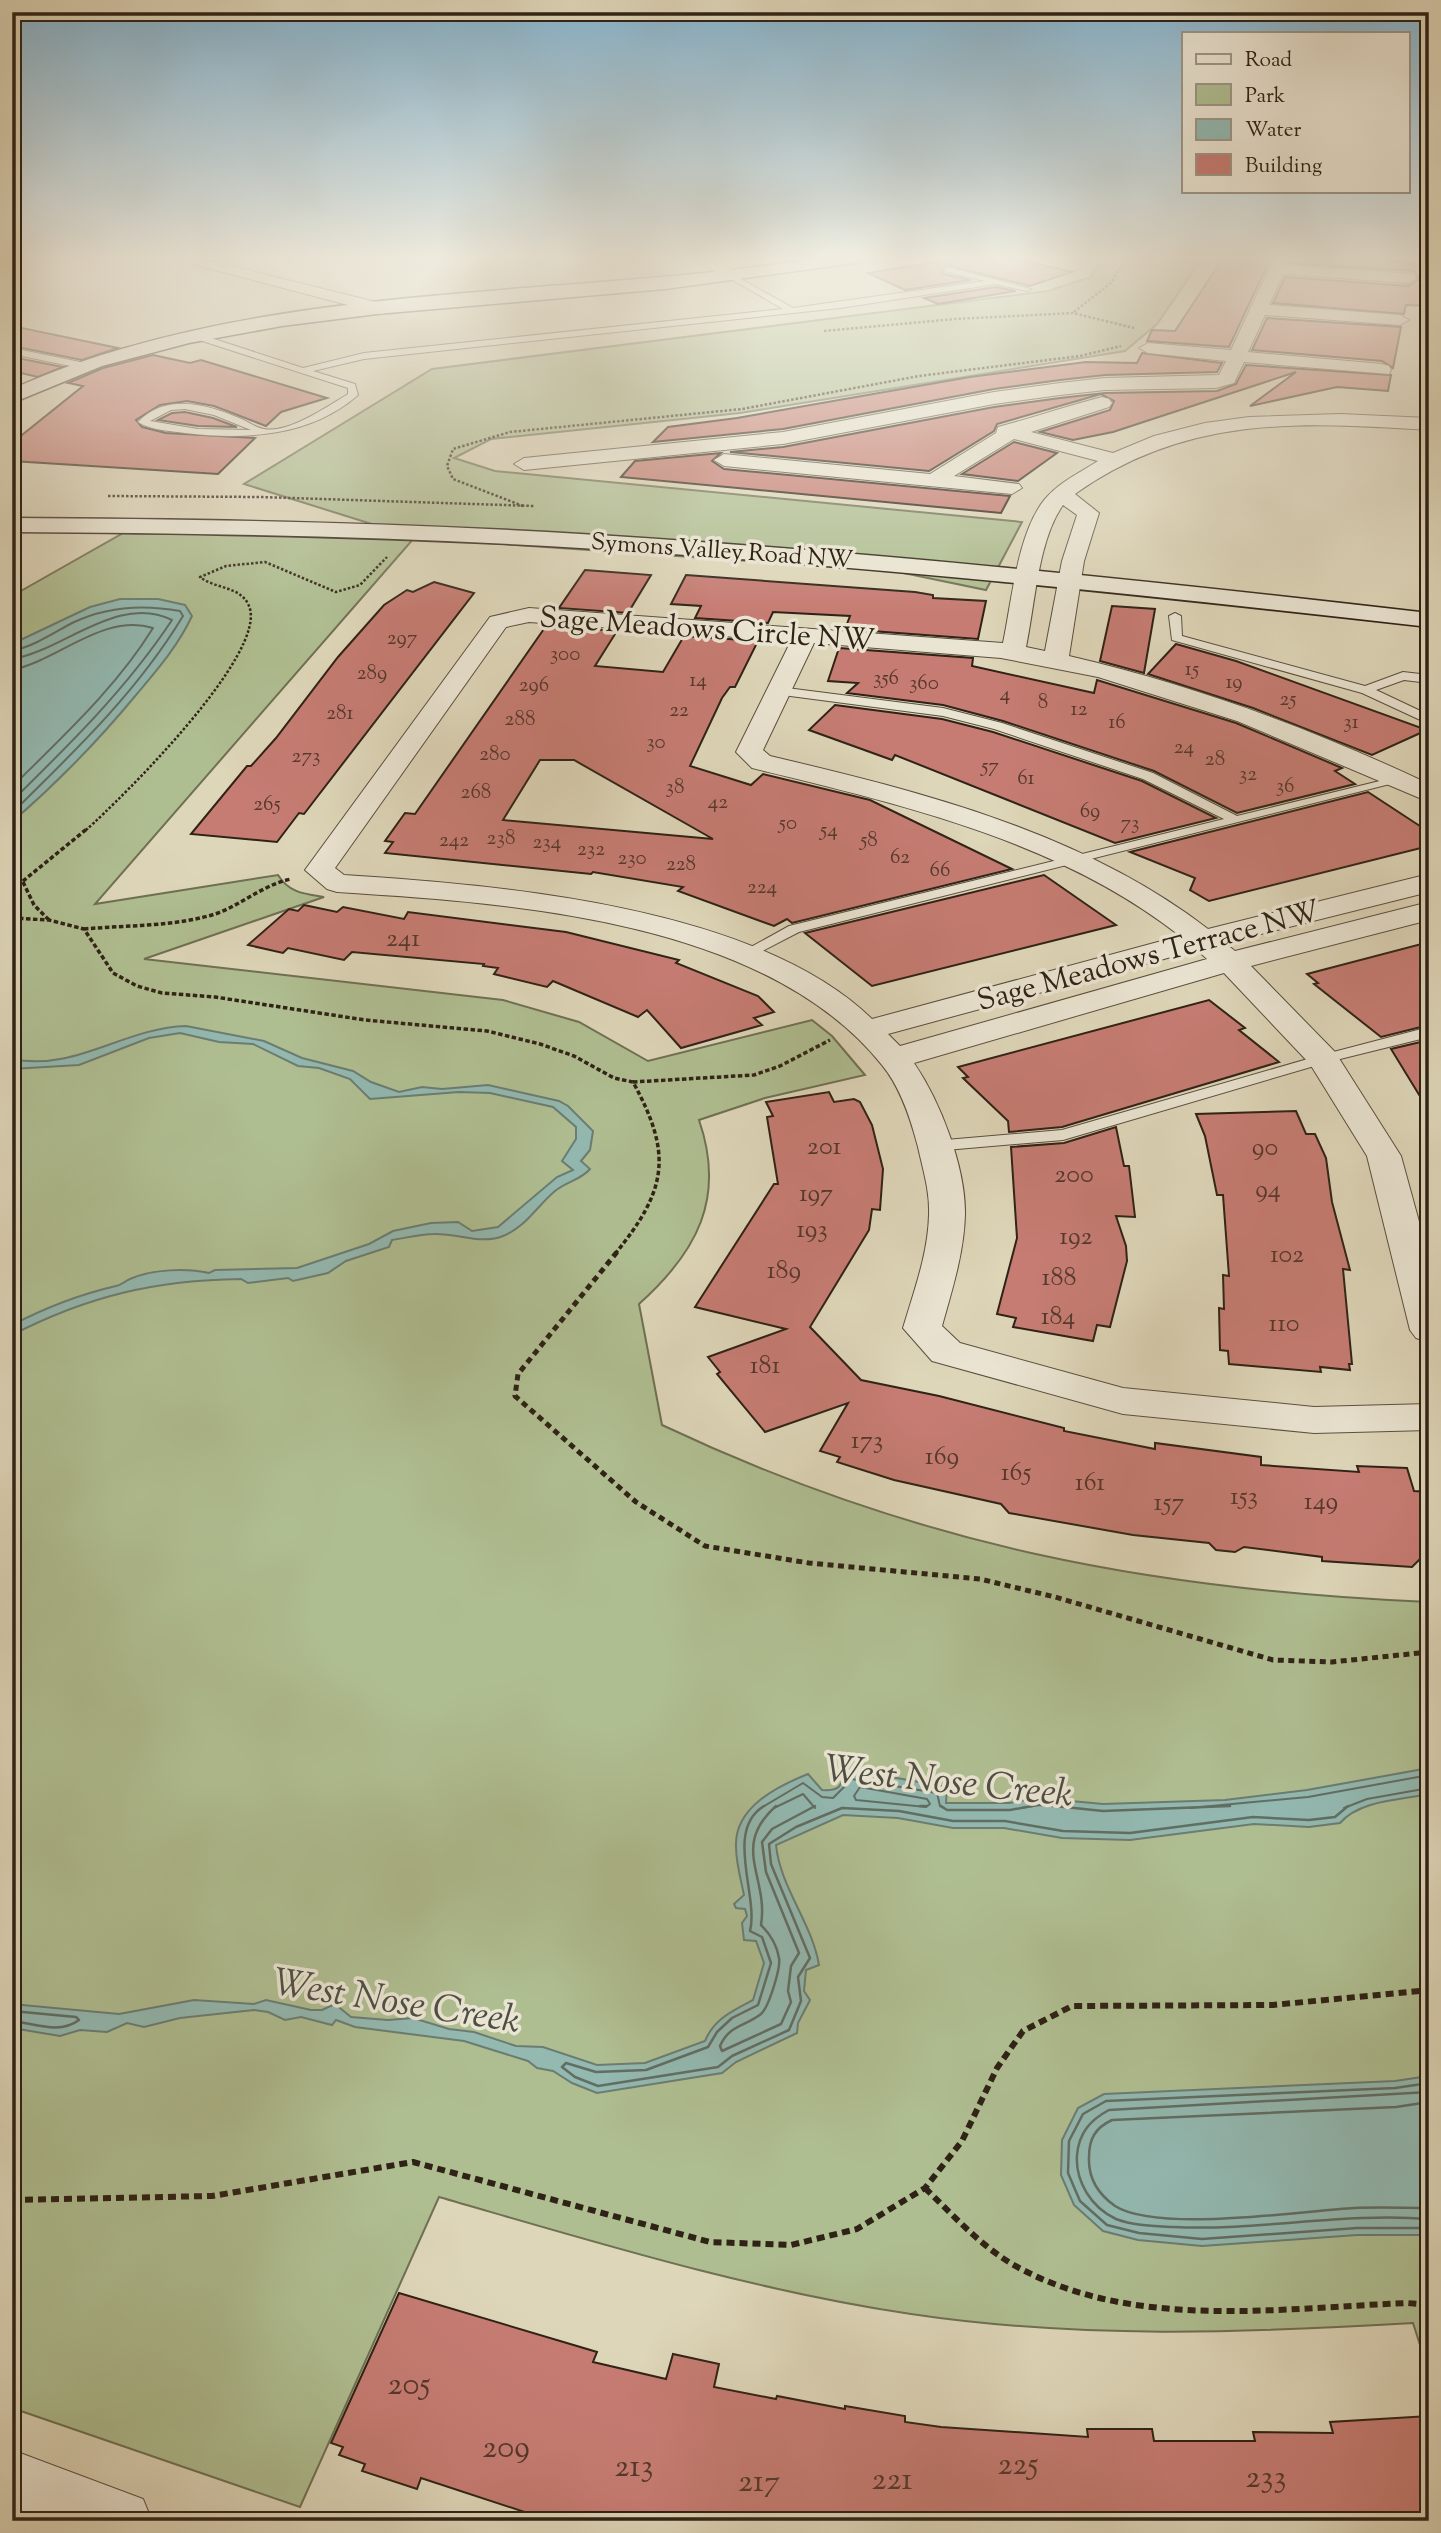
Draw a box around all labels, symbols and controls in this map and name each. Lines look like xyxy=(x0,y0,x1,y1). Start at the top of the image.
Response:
legend xyxy=(1182,32,1410,192)
text: Road xyxy=(1245,46,1292,76)
text: Park xyxy=(1245,82,1286,112)
text: Water xyxy=(1245,116,1302,146)
text: Building xyxy=(1245,152,1322,182)
street label: Symons Valley Road NW xyxy=(590,526,854,578)
street label: Sage Meadows Circle NW xyxy=(538,597,876,664)
house number: 297 xyxy=(387,624,418,654)
house number: 300 xyxy=(550,640,580,670)
house number: 15 xyxy=(1185,655,1199,685)
house number: 289 xyxy=(357,659,387,689)
house number: 356 xyxy=(873,664,899,694)
house number: 14 xyxy=(689,666,707,696)
house number: 19 xyxy=(1225,668,1243,698)
house number: 360 xyxy=(909,669,939,699)
house number: 296 xyxy=(519,671,549,701)
house number: 4 xyxy=(1000,680,1010,710)
house number: 25 xyxy=(1279,685,1297,715)
house number: 8 xyxy=(1038,688,1048,718)
house number: 12 xyxy=(1071,695,1088,725)
house number: 22 xyxy=(669,696,689,726)
house number: 281 xyxy=(326,699,354,729)
house number: 288 xyxy=(505,705,535,735)
house number: 16 xyxy=(1108,708,1126,738)
house number: 31 xyxy=(1343,708,1359,738)
house number: 30 xyxy=(646,728,666,758)
house number: 24 xyxy=(1174,733,1194,763)
house number: 280 xyxy=(479,740,511,770)
house number: 273 xyxy=(292,742,320,772)
house number: 28 xyxy=(1205,745,1225,775)
house number: 57 xyxy=(980,752,999,782)
house number: 32 xyxy=(1239,760,1257,790)
house number: 61 xyxy=(1017,764,1035,794)
house number: 36 xyxy=(1276,772,1294,802)
house number: 38 xyxy=(666,773,684,803)
house number: 268 xyxy=(461,778,491,808)
house number: 42 xyxy=(708,788,728,818)
house number: 265 xyxy=(253,790,281,820)
house number: 69 xyxy=(1080,797,1100,827)
house number: 50 xyxy=(778,809,797,839)
house number: 73 xyxy=(1120,809,1140,839)
house number: 54 xyxy=(819,816,838,846)
house number: 238 xyxy=(487,824,515,854)
house number: 242 xyxy=(439,826,469,856)
house number: 58 xyxy=(859,826,878,856)
house number: 234 xyxy=(533,828,561,858)
house number: 232 xyxy=(577,835,605,865)
house number: 62 xyxy=(890,843,910,873)
house number: 230 xyxy=(617,844,647,874)
house number: 228 xyxy=(666,850,696,880)
house number: 66 xyxy=(930,856,950,886)
house number: 224 xyxy=(747,873,777,903)
street label: Sage Meadows Terrace NW xyxy=(973,891,1325,1024)
house number: 241 xyxy=(386,921,420,958)
house number: 201 xyxy=(807,1129,841,1166)
house number: 90 xyxy=(1252,1130,1278,1167)
house number: 200 xyxy=(1054,1157,1094,1194)
house number: 94 xyxy=(1255,1172,1281,1209)
house number: 197 xyxy=(799,1176,833,1213)
house number: 193 xyxy=(796,1212,828,1249)
house number: 192 xyxy=(1059,1219,1093,1256)
house number: 102 xyxy=(1270,1237,1304,1274)
house number: 189 xyxy=(767,1253,801,1290)
house number: 188 xyxy=(1042,1260,1076,1297)
house number: 184 xyxy=(1041,1299,1075,1336)
house number: 110 xyxy=(1268,1306,1300,1343)
house number: 181 xyxy=(750,1348,780,1385)
house number: 173 xyxy=(851,1423,883,1460)
house number: 169 xyxy=(925,1439,959,1476)
house number: 165 xyxy=(1001,1455,1031,1492)
house number: 161 xyxy=(1075,1465,1105,1502)
house number: 153 xyxy=(1230,1479,1258,1516)
house number: 149 xyxy=(1304,1484,1338,1521)
house number: 157 xyxy=(1154,1485,1184,1522)
water label: West Nose Creek xyxy=(822,1744,1075,1824)
water label: West Nose Creek xyxy=(269,1958,524,2050)
house number: 205 xyxy=(388,2363,430,2409)
house number: 209 xyxy=(482,2426,530,2472)
house number: 225 xyxy=(998,2443,1038,2489)
house number: 213 xyxy=(615,2445,653,2491)
house number: 233 xyxy=(1246,2456,1286,2502)
house number: 221 xyxy=(872,2458,913,2504)
house number: 217 xyxy=(738,2460,780,2506)

